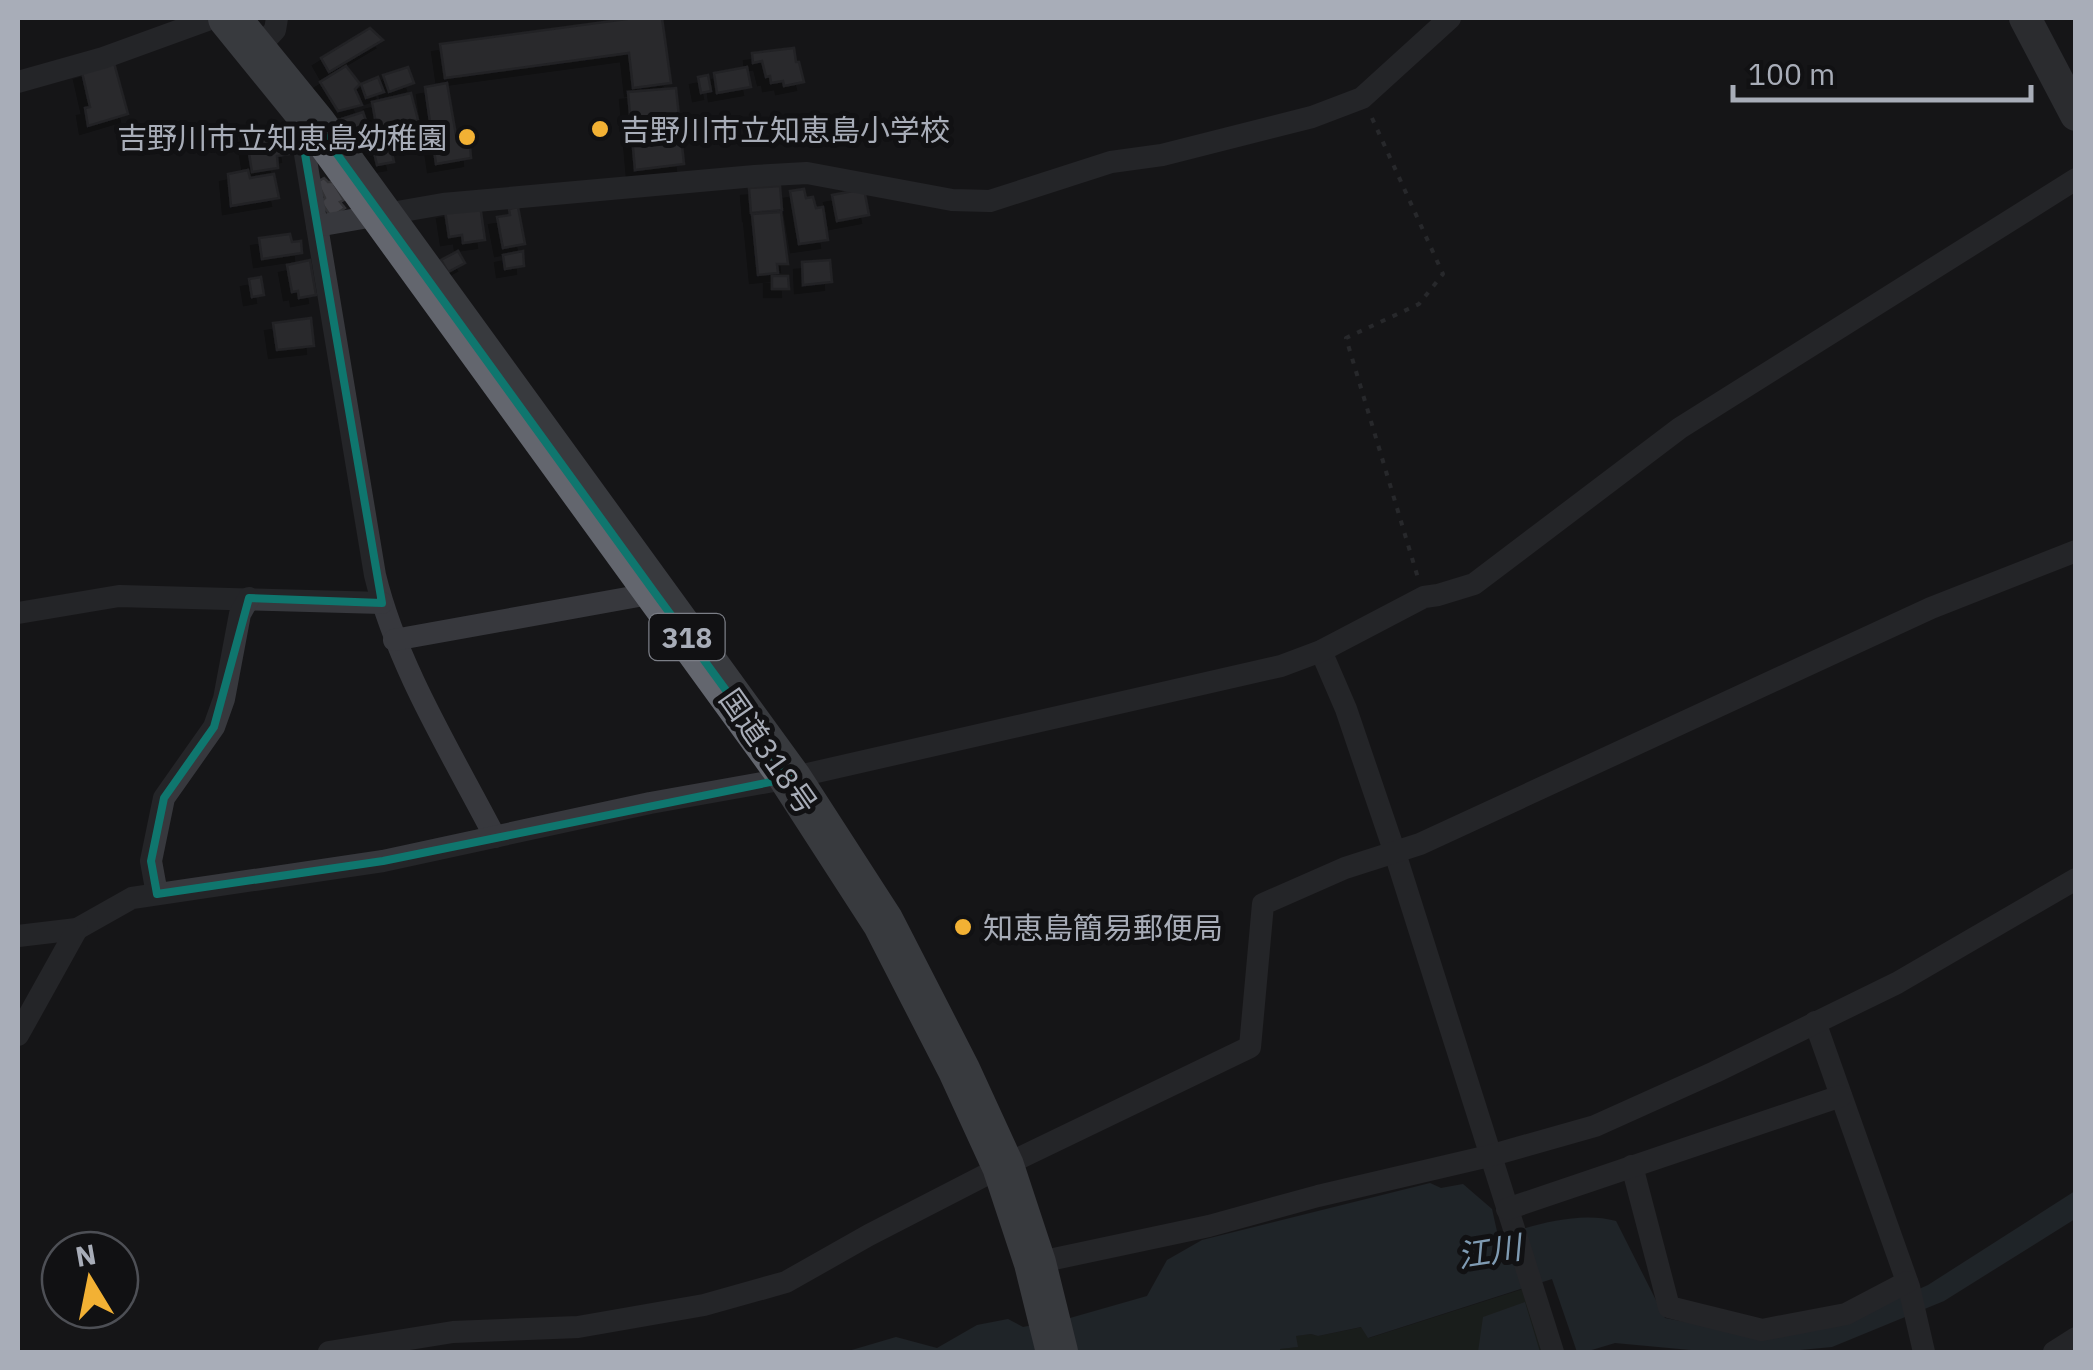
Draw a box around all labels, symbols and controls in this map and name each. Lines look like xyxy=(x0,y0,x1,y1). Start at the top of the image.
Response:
scale bar xyxy=(1733,40,2030,102)
text: 100 m xyxy=(1748,54,1835,93)
place label: 吉野川市立知恵島小学校 xyxy=(620,110,950,149)
place label: 吉野川市立知恵島幼稚園 xyxy=(117,118,447,157)
marker: 吉野川市立知恵島小学校 xyxy=(589,118,611,140)
marker: 吉野川市立知恵島幼稚園 xyxy=(456,126,478,148)
road number: 318 xyxy=(650,614,724,660)
street label: 国道318号 xyxy=(712,681,826,821)
place label: 知恵島簡易郵便局 xyxy=(983,908,1223,947)
marker: 知恵島簡易郵便局 xyxy=(952,916,974,938)
water label: 江川 xyxy=(1454,1225,1527,1277)
north arrow xyxy=(40,1230,140,1330)
text: N xyxy=(72,1235,99,1275)

